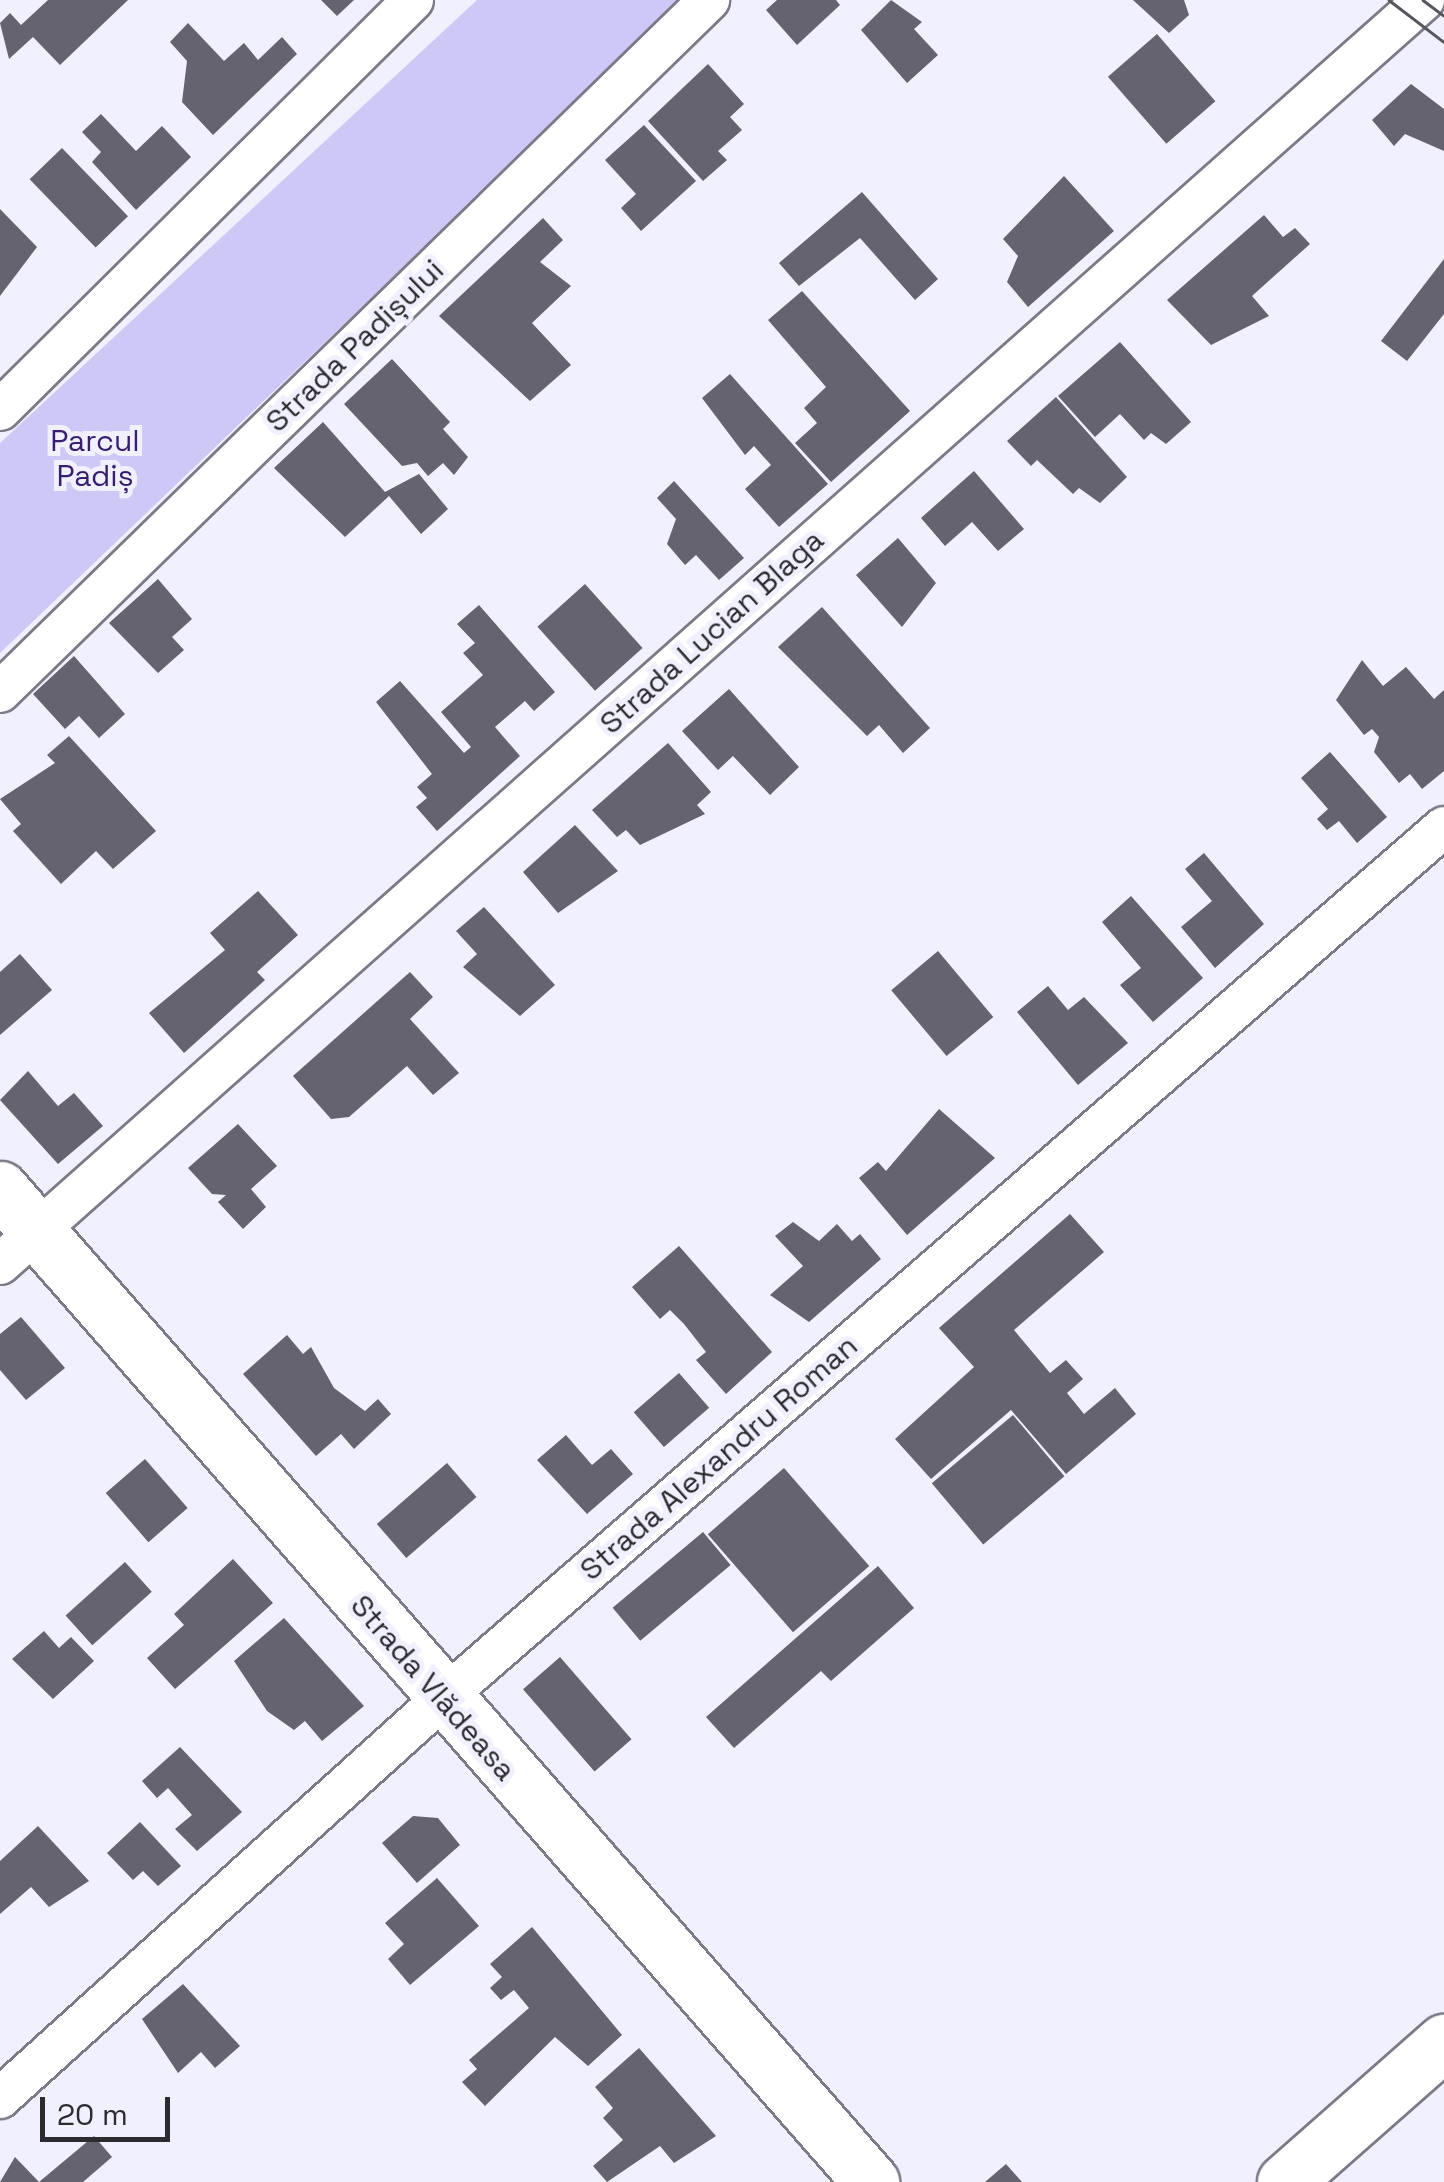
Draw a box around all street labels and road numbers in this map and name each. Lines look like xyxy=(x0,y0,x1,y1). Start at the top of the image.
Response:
street label: Strada Padișului xyxy=(259,252,451,440)
street label: Strada Lucian Blaga xyxy=(593,522,831,742)
street label: Strada Alexandru Roman xyxy=(573,1328,865,1588)
street label: Strada Vlădeasa xyxy=(343,1588,523,1788)

